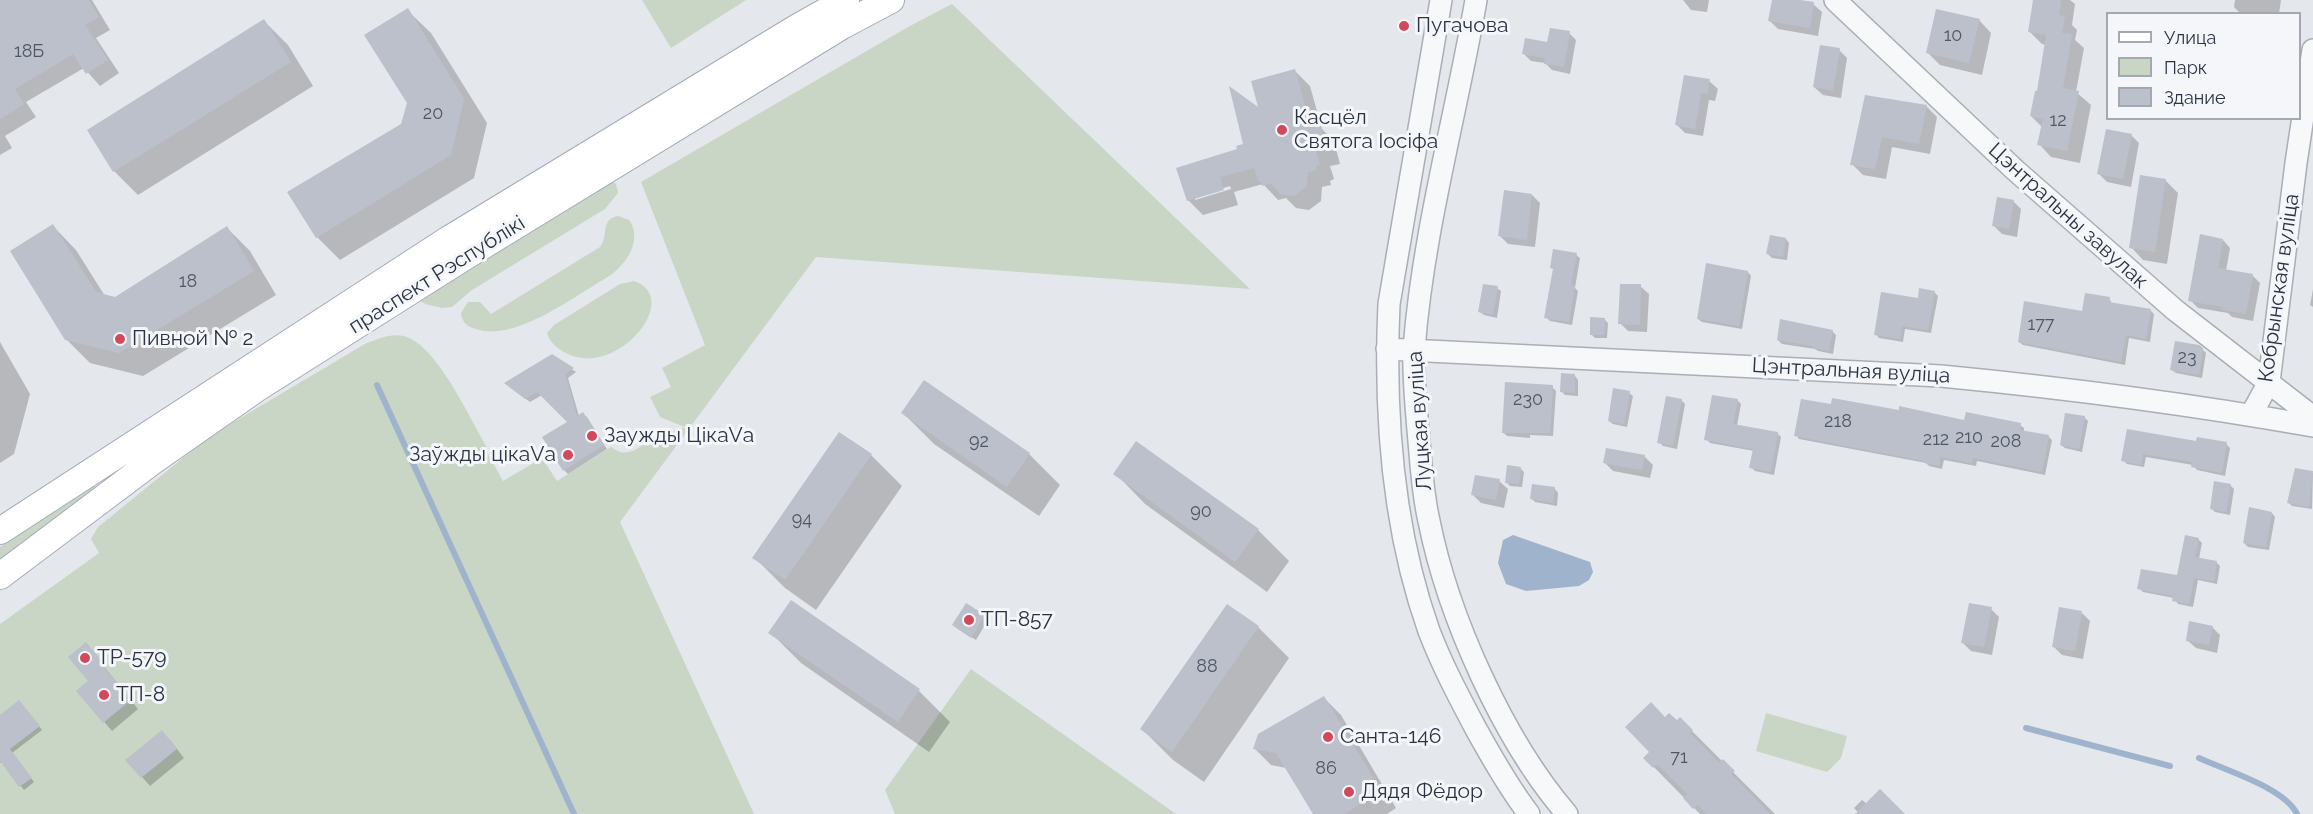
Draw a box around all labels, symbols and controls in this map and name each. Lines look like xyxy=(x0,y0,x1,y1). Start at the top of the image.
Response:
legend xyxy=(2106,12,2301,120)
place label: Пугачова xyxy=(1416,13,1508,39)
marker: Пугачова xyxy=(1397,19,1411,33)
house number: 10 xyxy=(1944,25,1962,47)
text: Улица xyxy=(2164,27,2216,48)
house number: 18Б xyxy=(14,41,44,63)
text: Парк xyxy=(2164,57,2207,78)
text: Здание xyxy=(2164,87,2226,108)
house number: 20 xyxy=(423,103,443,125)
place label: Касцёл Святога Іосіфа xyxy=(1294,105,1438,155)
house number: 12 xyxy=(2049,110,2067,132)
marker: Касцёл Святога Іосіфа xyxy=(1275,123,1289,137)
street label: Цэнтральны завулак xyxy=(1983,138,2153,294)
street label: Кобрынская вуліца xyxy=(2253,192,2305,384)
street label: праспект Рэспублікі xyxy=(344,211,530,339)
house number: 18 xyxy=(179,271,197,293)
house number: 177 xyxy=(2028,314,2054,336)
place label: Пивной № 2 xyxy=(132,326,254,352)
marker: Пивной № 2 xyxy=(113,332,127,346)
house number: 23 xyxy=(2178,347,2196,369)
street label: Луцкая вуліца xyxy=(1403,350,1437,492)
street label: Цэнтральная вуліца xyxy=(1751,353,1951,389)
house number: 230 xyxy=(1513,389,1543,411)
house number: 218 xyxy=(1824,411,1852,433)
place label: Заужды ЦікаVа xyxy=(604,423,754,449)
house number: 210 xyxy=(1955,427,1983,449)
marker: Заужды ЦікаVа xyxy=(585,429,599,443)
house number: 212 xyxy=(1923,429,1949,451)
house number: 92 xyxy=(969,431,989,453)
house number: 208 xyxy=(1990,431,2022,453)
place label: Заўжды цікаVа xyxy=(409,442,556,468)
marker: Заўжды цікаVа xyxy=(561,448,575,462)
house number: 90 xyxy=(1190,501,1212,523)
house number: 94 xyxy=(792,509,812,531)
place label: ТП-857 xyxy=(981,607,1053,633)
marker: ТП-857 xyxy=(962,613,976,627)
place label: ТР-579 xyxy=(97,645,166,671)
marker: ТР-579 xyxy=(78,651,92,665)
house number: 88 xyxy=(1196,656,1218,678)
place label: ТП-8 xyxy=(116,682,165,708)
marker: ТП-8 xyxy=(97,688,111,702)
place label: Санта-146 xyxy=(1340,724,1441,750)
marker: Санта-146 xyxy=(1321,730,1335,744)
house number: 71 xyxy=(1670,747,1688,769)
house number: 86 xyxy=(1315,758,1337,780)
place label: Дядя Фёдор xyxy=(1361,779,1483,805)
marker: Дядя Фёдор xyxy=(1342,785,1356,799)

